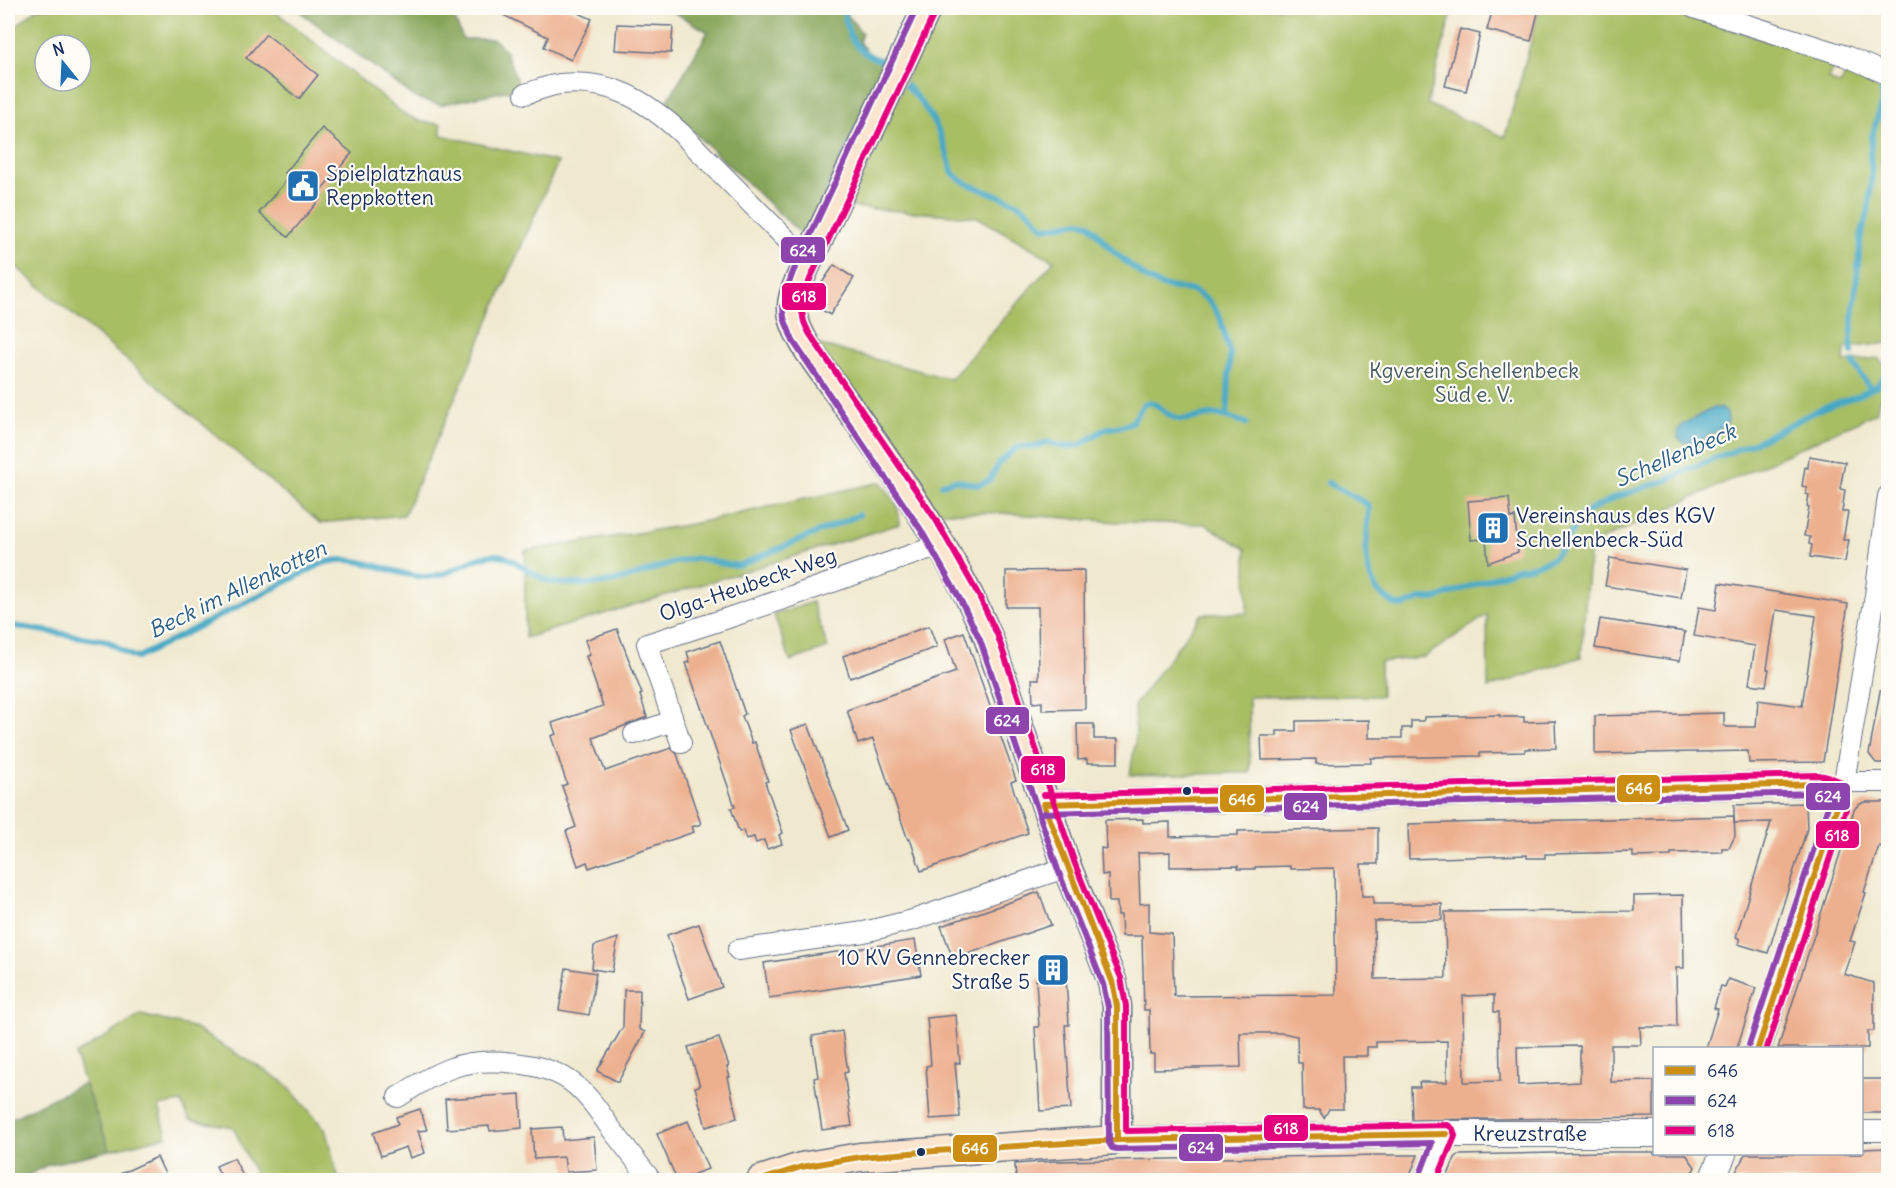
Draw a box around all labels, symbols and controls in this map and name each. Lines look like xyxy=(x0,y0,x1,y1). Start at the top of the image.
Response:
north arrow xyxy=(33,33,93,93)
text: N xyxy=(50,38,67,60)
place label: Spielplatzhaus Reppkotten xyxy=(326,160,462,211)
public building icon: Spielplatzhaus Reppkotten xyxy=(285,168,321,204)
line badge: 624 xyxy=(780,236,826,264)
text: 624 xyxy=(790,240,817,260)
line badge: 618 xyxy=(781,282,827,311)
text: 618 xyxy=(792,286,816,306)
park label: Kgverein Schellenbeck Süd e. V. xyxy=(1369,357,1579,408)
water label: Schellenbeck xyxy=(1610,416,1741,493)
place label: Vereinshaus des KGV Schellenbeck-Süd xyxy=(1516,502,1715,553)
building icon: Vereinshaus des KGV Schellenbeck-Süd xyxy=(1475,510,1511,546)
water label: Beck im Allenkotten xyxy=(143,533,332,644)
street label: Olga-Heubeck-Weg xyxy=(656,542,840,628)
line badge: 624 xyxy=(985,706,1030,735)
text: 624 xyxy=(994,710,1021,730)
line badge: 618 xyxy=(1020,755,1066,784)
text: 618 xyxy=(1031,759,1055,779)
line badge: 646 xyxy=(1616,774,1661,803)
text: 646 xyxy=(1625,778,1653,798)
line badge: 624 xyxy=(1805,782,1851,811)
line badge: 646 xyxy=(1219,784,1265,813)
unlabelled marker xyxy=(1181,785,1193,797)
text: 624 xyxy=(1815,786,1842,806)
text: 646 xyxy=(1228,789,1256,809)
line badge: 624 xyxy=(1283,792,1328,821)
text: 624 xyxy=(1293,796,1320,816)
line badge: 618 xyxy=(1815,820,1860,849)
text: 618 xyxy=(1825,825,1849,845)
place label: 10 KV Gennebrecker Straße 5 xyxy=(838,944,1030,995)
building icon: 10 KV Gennebrecker Straße 5 xyxy=(1035,952,1071,988)
legend xyxy=(1653,1047,1863,1155)
text: 646 xyxy=(1707,1059,1738,1082)
text: 624 xyxy=(1707,1089,1737,1112)
line badge: 618 xyxy=(1263,1114,1309,1142)
text: 618 xyxy=(1274,1118,1298,1138)
text: 618 xyxy=(1707,1119,1735,1142)
street label: Kreuzstraße xyxy=(1473,1120,1587,1147)
line badge: 624 xyxy=(1178,1133,1224,1162)
line badge: 646 xyxy=(952,1134,998,1163)
text: 624 xyxy=(1188,1137,1215,1157)
text: 646 xyxy=(961,1138,989,1158)
unlabelled marker xyxy=(915,1146,927,1158)

